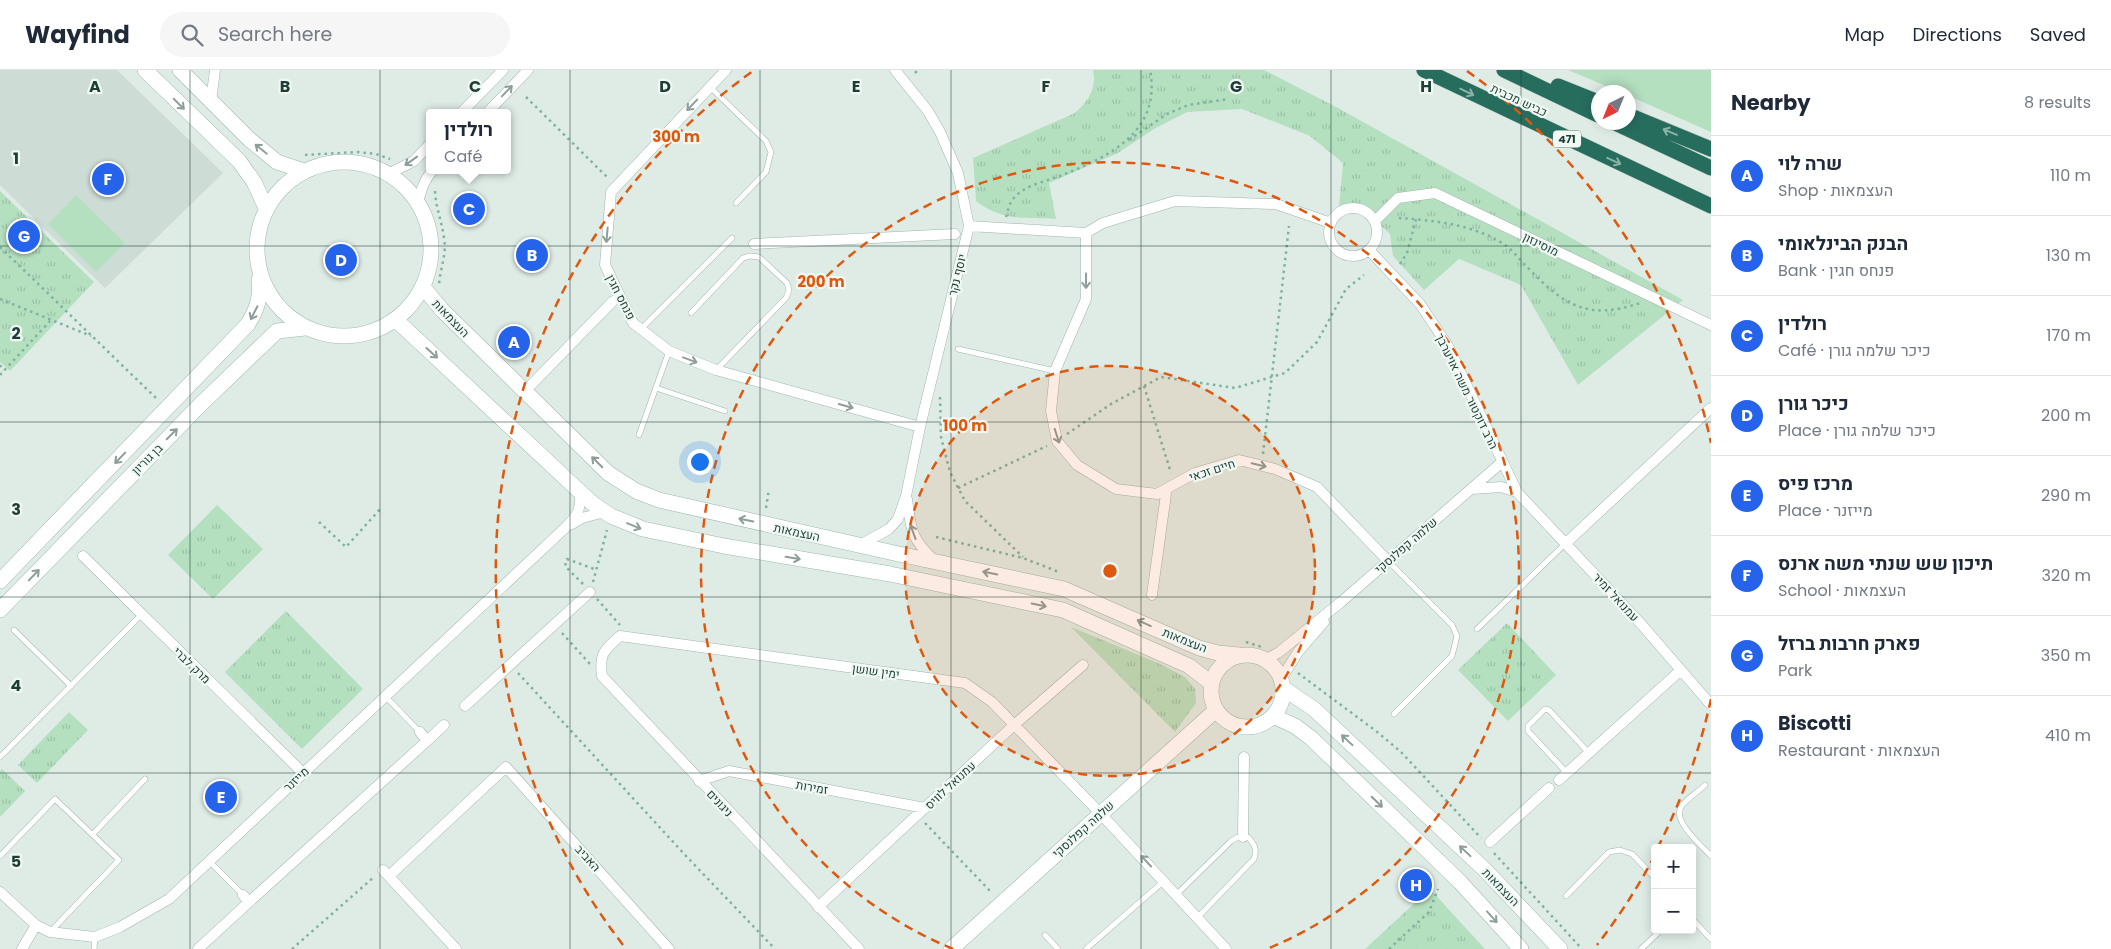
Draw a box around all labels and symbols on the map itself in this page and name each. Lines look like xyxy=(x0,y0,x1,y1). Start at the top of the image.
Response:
text: A xyxy=(89,75,101,98)
text: B xyxy=(280,75,290,98)
text: C xyxy=(469,75,481,98)
text: D xyxy=(659,75,671,98)
text: E xyxy=(852,75,860,98)
text: F xyxy=(1042,75,1051,98)
text: G xyxy=(1230,75,1242,98)
text: H xyxy=(1420,75,1432,98)
street label: כביש מכבית xyxy=(1488,79,1550,121)
one-way arrow xyxy=(501,85,513,97)
north arrow xyxy=(1591,85,1636,130)
one-way arrow xyxy=(1459,88,1474,97)
one-way arrow xyxy=(173,98,185,110)
one-way arrow xyxy=(686,99,698,112)
text: 300 m xyxy=(652,126,700,147)
one-way arrow xyxy=(1663,127,1678,137)
road number: 471 xyxy=(1553,131,1581,148)
one-way arrow xyxy=(255,144,268,155)
text: 1 xyxy=(13,147,19,170)
one-way arrow xyxy=(404,156,418,166)
one-way arrow xyxy=(1607,156,1622,166)
pin: F xyxy=(92,160,124,198)
pin: C xyxy=(453,190,485,228)
pin: G xyxy=(8,217,40,255)
one-way arrow xyxy=(602,227,612,243)
street label: מוסינזון xyxy=(1520,228,1562,260)
pin: B xyxy=(516,236,548,274)
pin: D xyxy=(325,241,357,279)
street label: יוסף נקר xyxy=(944,252,970,298)
street label: פנחס חגין xyxy=(602,271,640,323)
text: 200 m xyxy=(797,271,845,292)
one-way arrow xyxy=(1081,273,1091,289)
street label: העצמאות xyxy=(429,295,473,341)
one-way arrow xyxy=(249,305,258,320)
text: 2 xyxy=(11,322,21,345)
pin: A xyxy=(498,323,530,361)
street label: הרב דוקטור משה אויערבך xyxy=(1431,330,1503,452)
one-way arrow xyxy=(426,347,439,359)
one-way arrow xyxy=(682,356,697,365)
one-way arrow xyxy=(837,402,853,412)
text: 100 m xyxy=(943,415,987,436)
one-way arrow xyxy=(166,427,178,440)
one-way arrow xyxy=(1053,428,1063,444)
street label: בן גוריון xyxy=(128,439,167,478)
your location xyxy=(687,449,713,475)
one-way arrow xyxy=(114,451,126,464)
street label: חיים זכאי xyxy=(1187,455,1237,485)
one-way arrow xyxy=(591,456,603,468)
one-way arrow xyxy=(1250,461,1266,470)
text: 3 xyxy=(11,498,21,521)
street label: שלמה קפלנסקי xyxy=(1371,513,1441,577)
one-way arrow xyxy=(738,515,754,524)
street label: העצמאות xyxy=(772,519,822,545)
one-way arrow xyxy=(626,521,641,531)
one-way arrow xyxy=(908,525,917,540)
one-way arrow xyxy=(785,553,801,563)
centre of rings xyxy=(1101,562,1119,580)
one-way arrow xyxy=(982,568,998,577)
one-way arrow xyxy=(28,569,40,581)
street label: עמנואל זמיר xyxy=(1589,569,1643,625)
one-way arrow xyxy=(1030,600,1046,610)
one-way arrow xyxy=(1137,618,1152,628)
street label: העצמאות xyxy=(1160,623,1210,657)
street label: מרק לברי xyxy=(169,643,215,687)
street label: ימין שושן xyxy=(851,659,901,683)
text: 4 xyxy=(11,674,22,697)
one-way arrow xyxy=(1340,734,1353,746)
street label: עמנואל לוויס xyxy=(921,757,979,813)
street label: מייזנר xyxy=(279,763,313,795)
street label: זמירות xyxy=(795,776,829,798)
pin: E xyxy=(205,778,237,816)
street label: ניגונים xyxy=(703,786,737,820)
one-way arrow xyxy=(1371,796,1383,808)
street label: שלמה קפלנסקי xyxy=(1048,797,1118,861)
street label: האביב xyxy=(571,841,605,875)
one-way arrow xyxy=(1459,845,1471,857)
text: 5 xyxy=(11,850,21,873)
one-way arrow xyxy=(1140,855,1152,868)
street label: העצמאות xyxy=(1479,864,1523,910)
pin: H xyxy=(1400,866,1432,904)
one-way arrow xyxy=(1486,910,1498,923)

